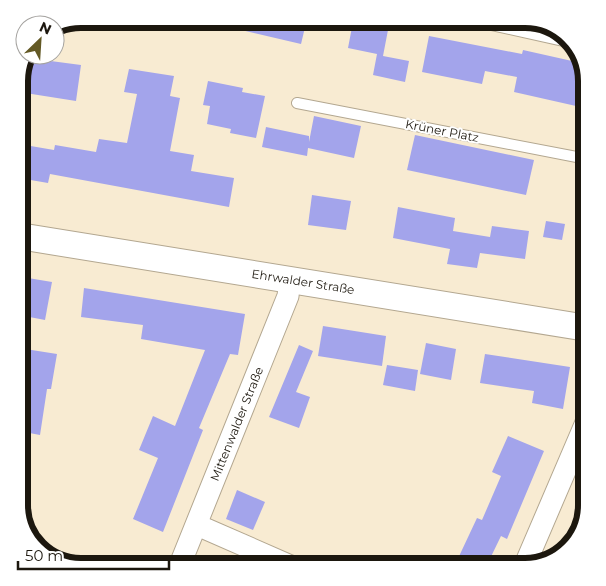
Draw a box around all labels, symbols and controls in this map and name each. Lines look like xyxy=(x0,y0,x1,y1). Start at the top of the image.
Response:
north arrow xyxy=(15,15,65,65)
text: N xyxy=(37,18,54,39)
street label: Krüner Platz xyxy=(404,116,480,145)
street label: Ehrwalder Straße xyxy=(251,266,356,297)
street label: Mittenwalder Straße xyxy=(207,364,266,483)
scale bar xyxy=(18,538,169,570)
text: 50 m xyxy=(25,546,63,565)

